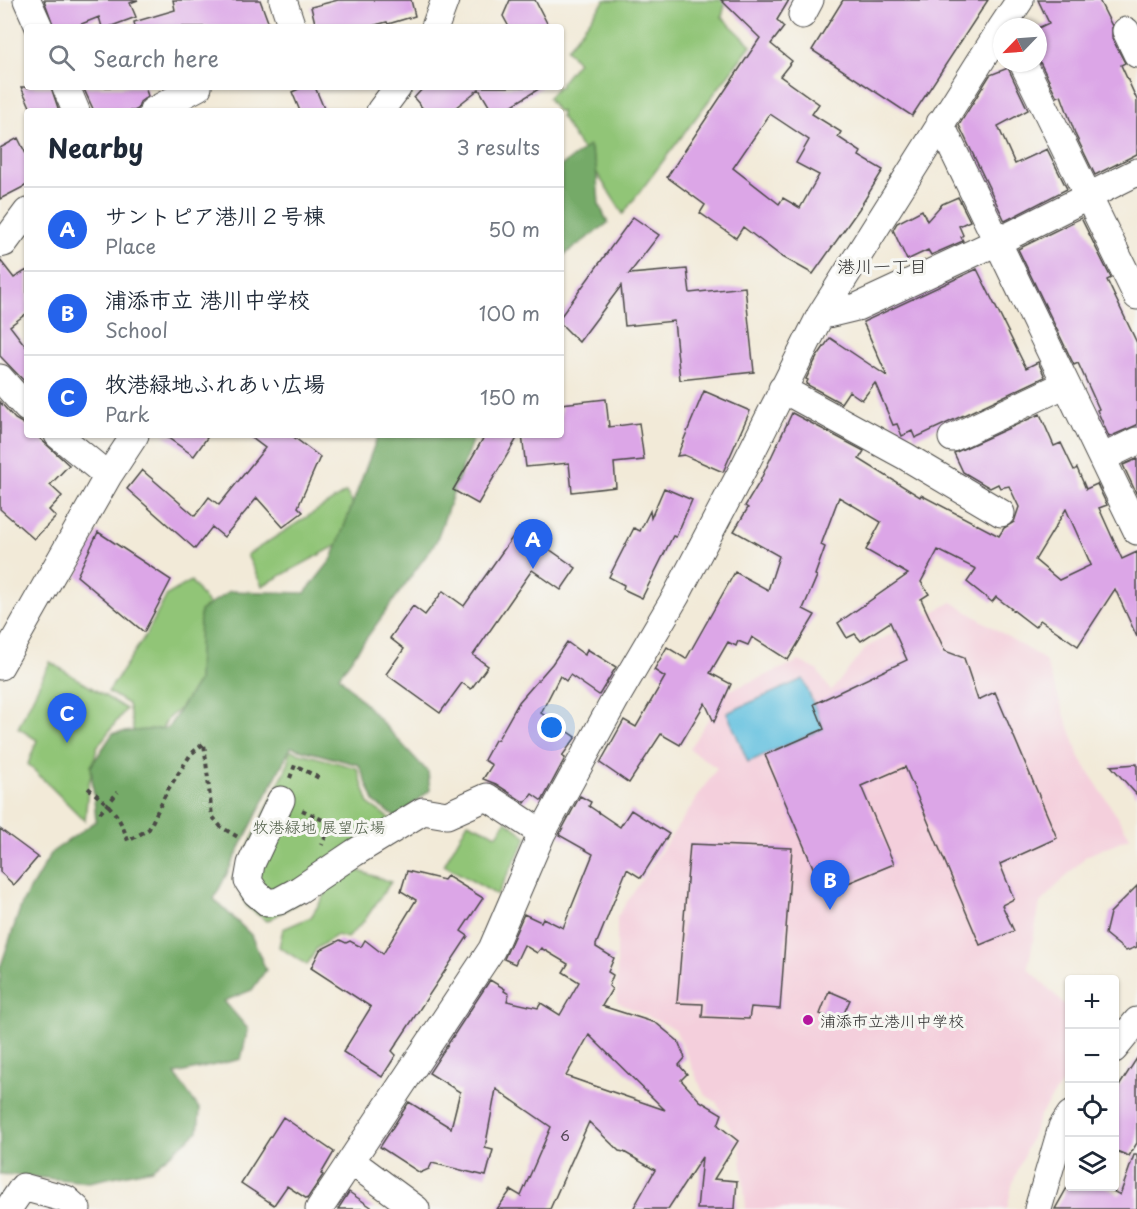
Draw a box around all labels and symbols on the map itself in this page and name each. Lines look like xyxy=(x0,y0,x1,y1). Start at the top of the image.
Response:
north arrow xyxy=(993,18,1047,72)
district label: 港川一丁目 xyxy=(837,252,927,279)
pin: A xyxy=(514,520,552,569)
pin: C xyxy=(48,694,86,743)
your location xyxy=(537,713,566,742)
park label: 牧港緑地 展望広場 xyxy=(252,814,386,838)
pin: B xyxy=(810,860,850,910)
place label: 浦添市立港川中学校 xyxy=(820,1008,964,1032)
marker: 浦添市立港川中学校 xyxy=(801,1013,815,1027)
house number: 6 xyxy=(560,1125,570,1146)

